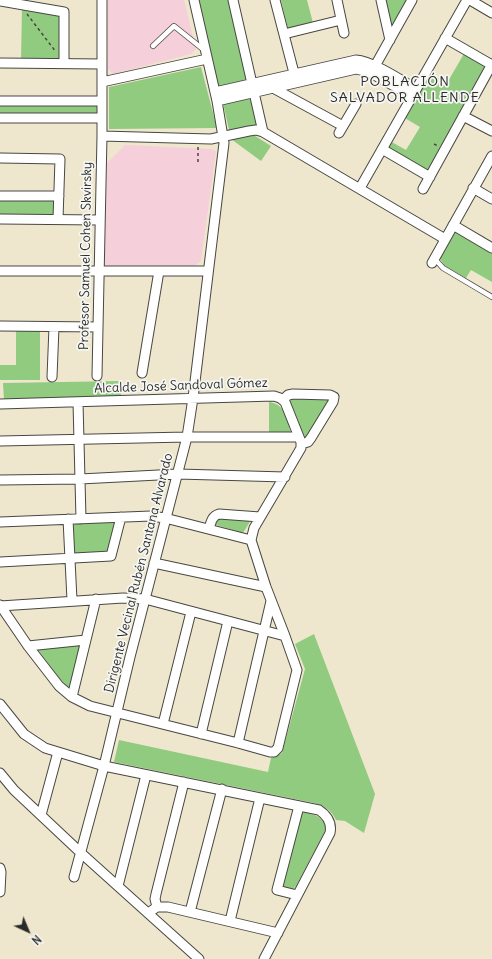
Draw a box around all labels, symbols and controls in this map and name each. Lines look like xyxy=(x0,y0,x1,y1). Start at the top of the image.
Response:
district label: POBLACIÓN SALVADOR ALLENDE xyxy=(330,74,480,106)
street label: Profesor Samuel Cohen Skvirsky xyxy=(77,162,95,350)
street label: Alcalde José Sandoval Gómez xyxy=(94,375,268,397)
street label: Dirigente Vecinal Rubén Santana Alvarado xyxy=(102,452,176,694)
north arrow xyxy=(8,911,48,951)
text: N xyxy=(29,932,44,947)

